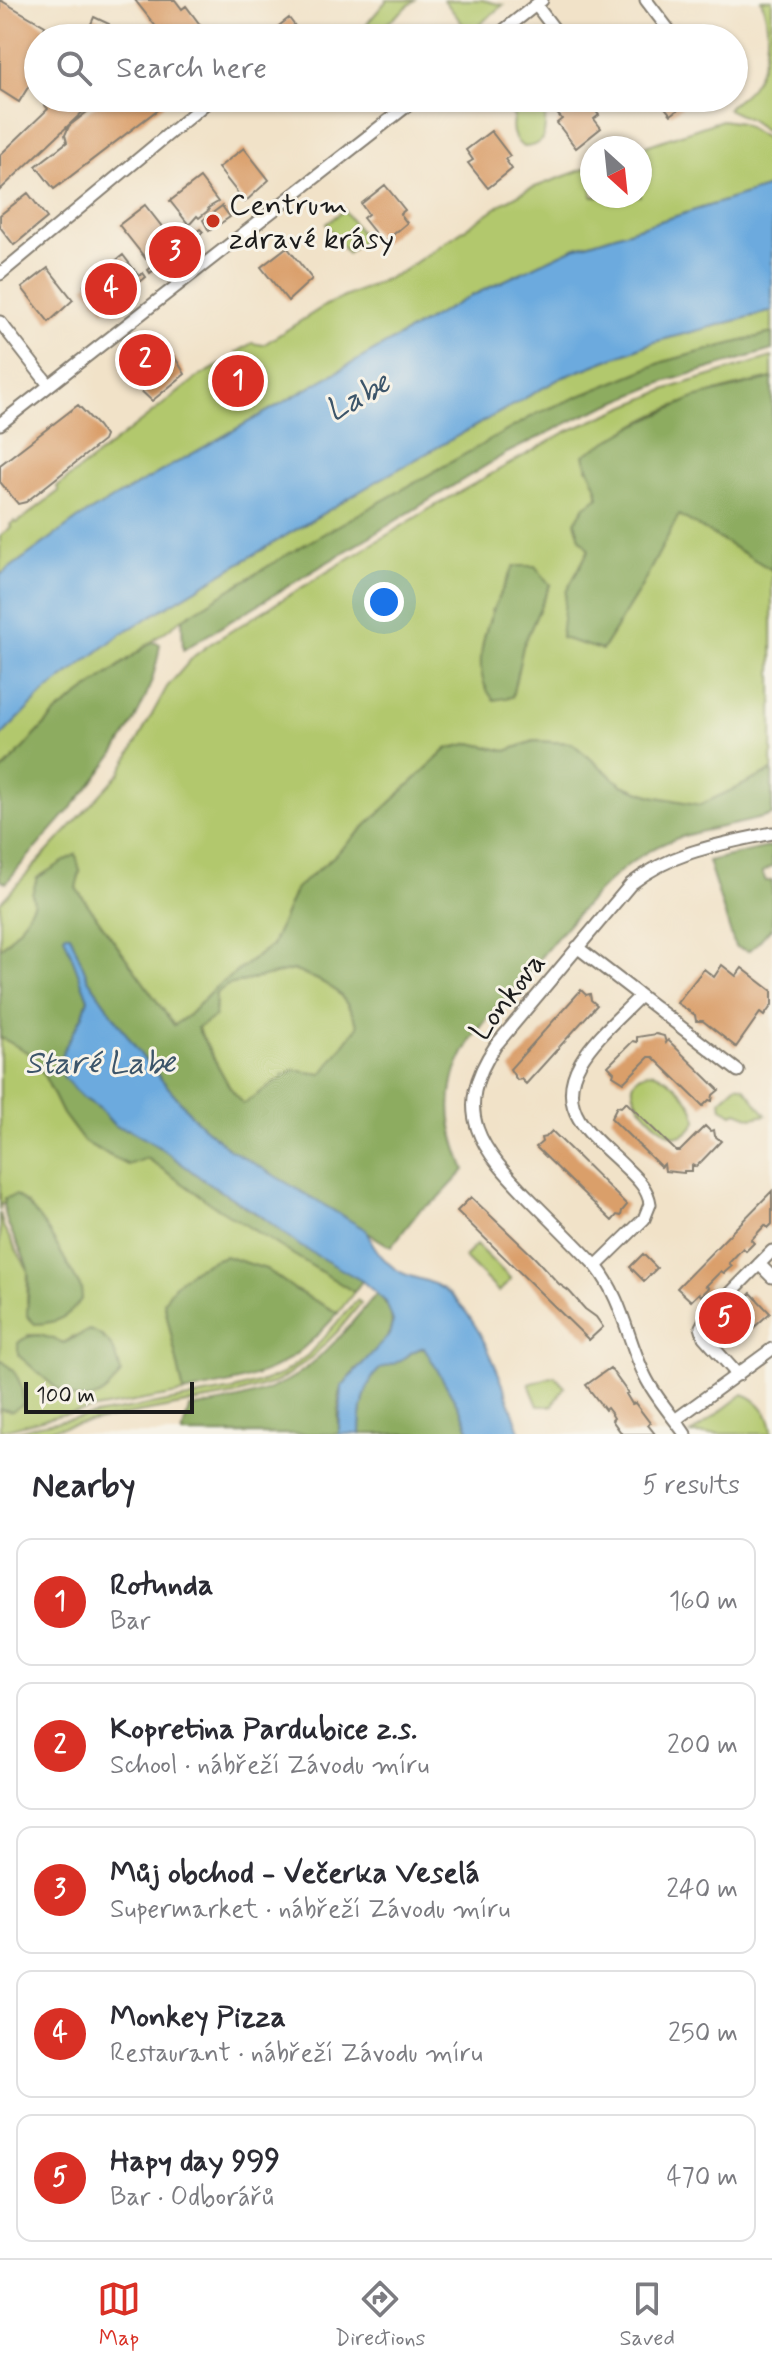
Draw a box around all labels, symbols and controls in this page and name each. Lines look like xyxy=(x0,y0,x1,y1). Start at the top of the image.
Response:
search box xyxy=(24,24,748,112)
icon: search xyxy=(52,46,96,90)
text: Search here xyxy=(116,49,267,88)
north arrow xyxy=(580,136,652,208)
place label: Centrum zdravé krásy xyxy=(229,186,394,259)
marker: Centrum zdravé krásy xyxy=(204,212,222,230)
pin: 3 xyxy=(149,222,201,282)
pin: 4 xyxy=(85,259,137,319)
pin: 2 xyxy=(119,330,171,390)
pin: 1 xyxy=(212,351,264,411)
water label: Labe xyxy=(318,363,399,432)
your location xyxy=(364,582,404,622)
street label: Lonkova xyxy=(461,945,555,1049)
water label: Staré Labe xyxy=(25,1043,177,1085)
pin: 5 xyxy=(699,1288,751,1348)
scale bar xyxy=(24,1378,194,1414)
text: 100 m xyxy=(36,1382,95,1410)
text: Nearby xyxy=(32,1464,136,1509)
text: 5 results xyxy=(642,1469,740,1503)
text: Rotunda xyxy=(110,1566,213,1605)
text: 1 xyxy=(54,1585,66,1619)
text: 160 m xyxy=(669,1585,738,1619)
text: Bar xyxy=(110,1605,151,1639)
text: Kopretina Pardubice z.s. xyxy=(110,1710,417,1749)
text: 2 xyxy=(54,1729,66,1763)
text: 200 m xyxy=(667,1729,738,1763)
text: School · nábřeží Závodu míru xyxy=(110,1749,429,1783)
text: Můj obchod - Večerka Veselá xyxy=(110,1854,480,1893)
text: 3 xyxy=(54,1873,66,1907)
text: 240 m xyxy=(666,1873,738,1907)
text: Supermarket · nábřeží Závodu míru xyxy=(110,1893,510,1927)
text: Monkey Pizza xyxy=(110,1998,286,2037)
text: 4 xyxy=(52,2017,68,2051)
text: 250 m xyxy=(668,2017,738,2051)
text: Restaurant · nábřeží Závodu míru xyxy=(110,2037,483,2071)
text: Hapy day 999 xyxy=(110,2142,280,2181)
text: 5 xyxy=(52,2161,68,2195)
text: 470 m xyxy=(666,2161,738,2195)
text: Bar · Odborářů xyxy=(110,2181,274,2215)
tab: Map xyxy=(97,2277,141,2353)
tab: Directions xyxy=(335,2277,425,2353)
tab: Saved xyxy=(619,2277,675,2353)

